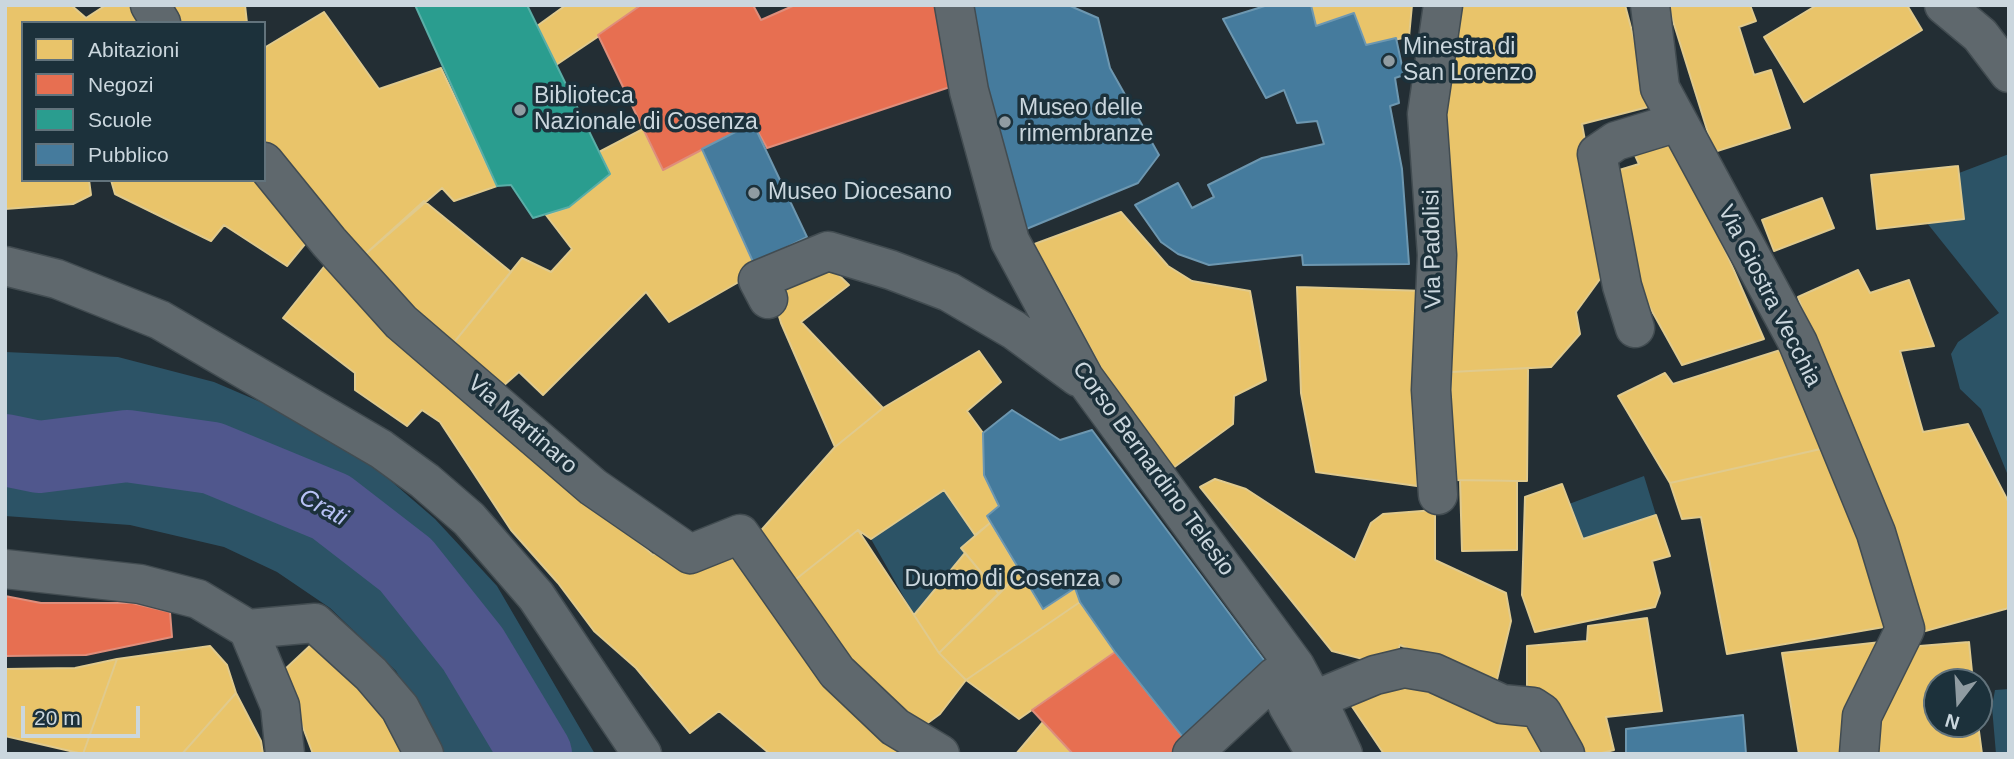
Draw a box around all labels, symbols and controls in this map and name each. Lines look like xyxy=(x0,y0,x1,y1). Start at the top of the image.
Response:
legend xyxy=(21,21,266,182)
place label: Minestra di San Lorenzo xyxy=(1403,34,1533,88)
text: Abitazioni xyxy=(88,38,179,61)
marker: Minestra di San Lorenzo xyxy=(1381,53,1397,69)
text: Negozi xyxy=(88,73,153,96)
place label: Biblioteca Nazionale di Cosenza xyxy=(534,83,758,137)
place label: Museo delle rimembranze xyxy=(1019,95,1153,149)
marker: Biblioteca Nazionale di Cosenza xyxy=(512,102,528,118)
text: Scuole xyxy=(88,108,152,131)
marker: Museo delle rimembranze xyxy=(997,114,1013,130)
text: Pubblico xyxy=(88,143,169,166)
place label: Museo Diocesano xyxy=(768,179,952,207)
marker: Museo Diocesano xyxy=(746,185,762,201)
street label: Via Padolisi xyxy=(1418,189,1448,309)
street label: Via Giostra Vecchia xyxy=(1711,201,1827,391)
street label: Corso Bernardino Telesio xyxy=(1066,356,1240,582)
street label: Via Martinaro xyxy=(461,370,583,480)
water label: Crati xyxy=(294,483,352,533)
place label: Duomo di Cosenza xyxy=(904,566,1100,594)
marker: Duomo di Cosenza xyxy=(1106,572,1122,588)
north arrow xyxy=(1923,668,1993,738)
scale bar xyxy=(24,692,144,736)
text: 20 m xyxy=(34,706,81,729)
text: N xyxy=(1943,710,1962,734)

